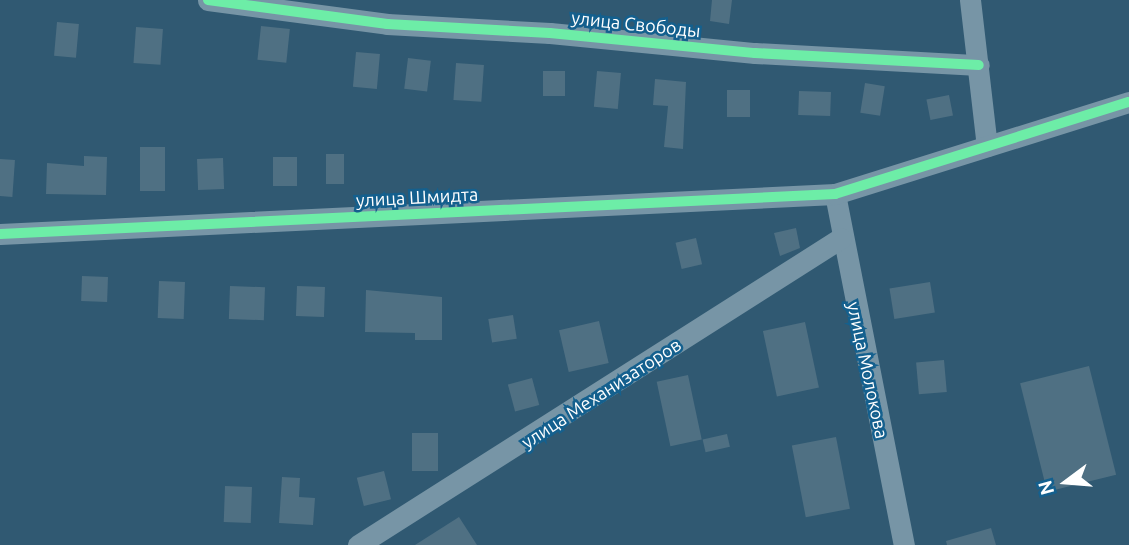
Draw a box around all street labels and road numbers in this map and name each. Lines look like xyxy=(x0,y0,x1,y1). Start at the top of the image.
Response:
street label: улица Свободы xyxy=(570,6,702,42)
street label: улица Шмидта xyxy=(355,183,479,211)
street label: улица Молокова xyxy=(843,300,893,440)
street label: улица Механизаторов xyxy=(517,333,685,453)

